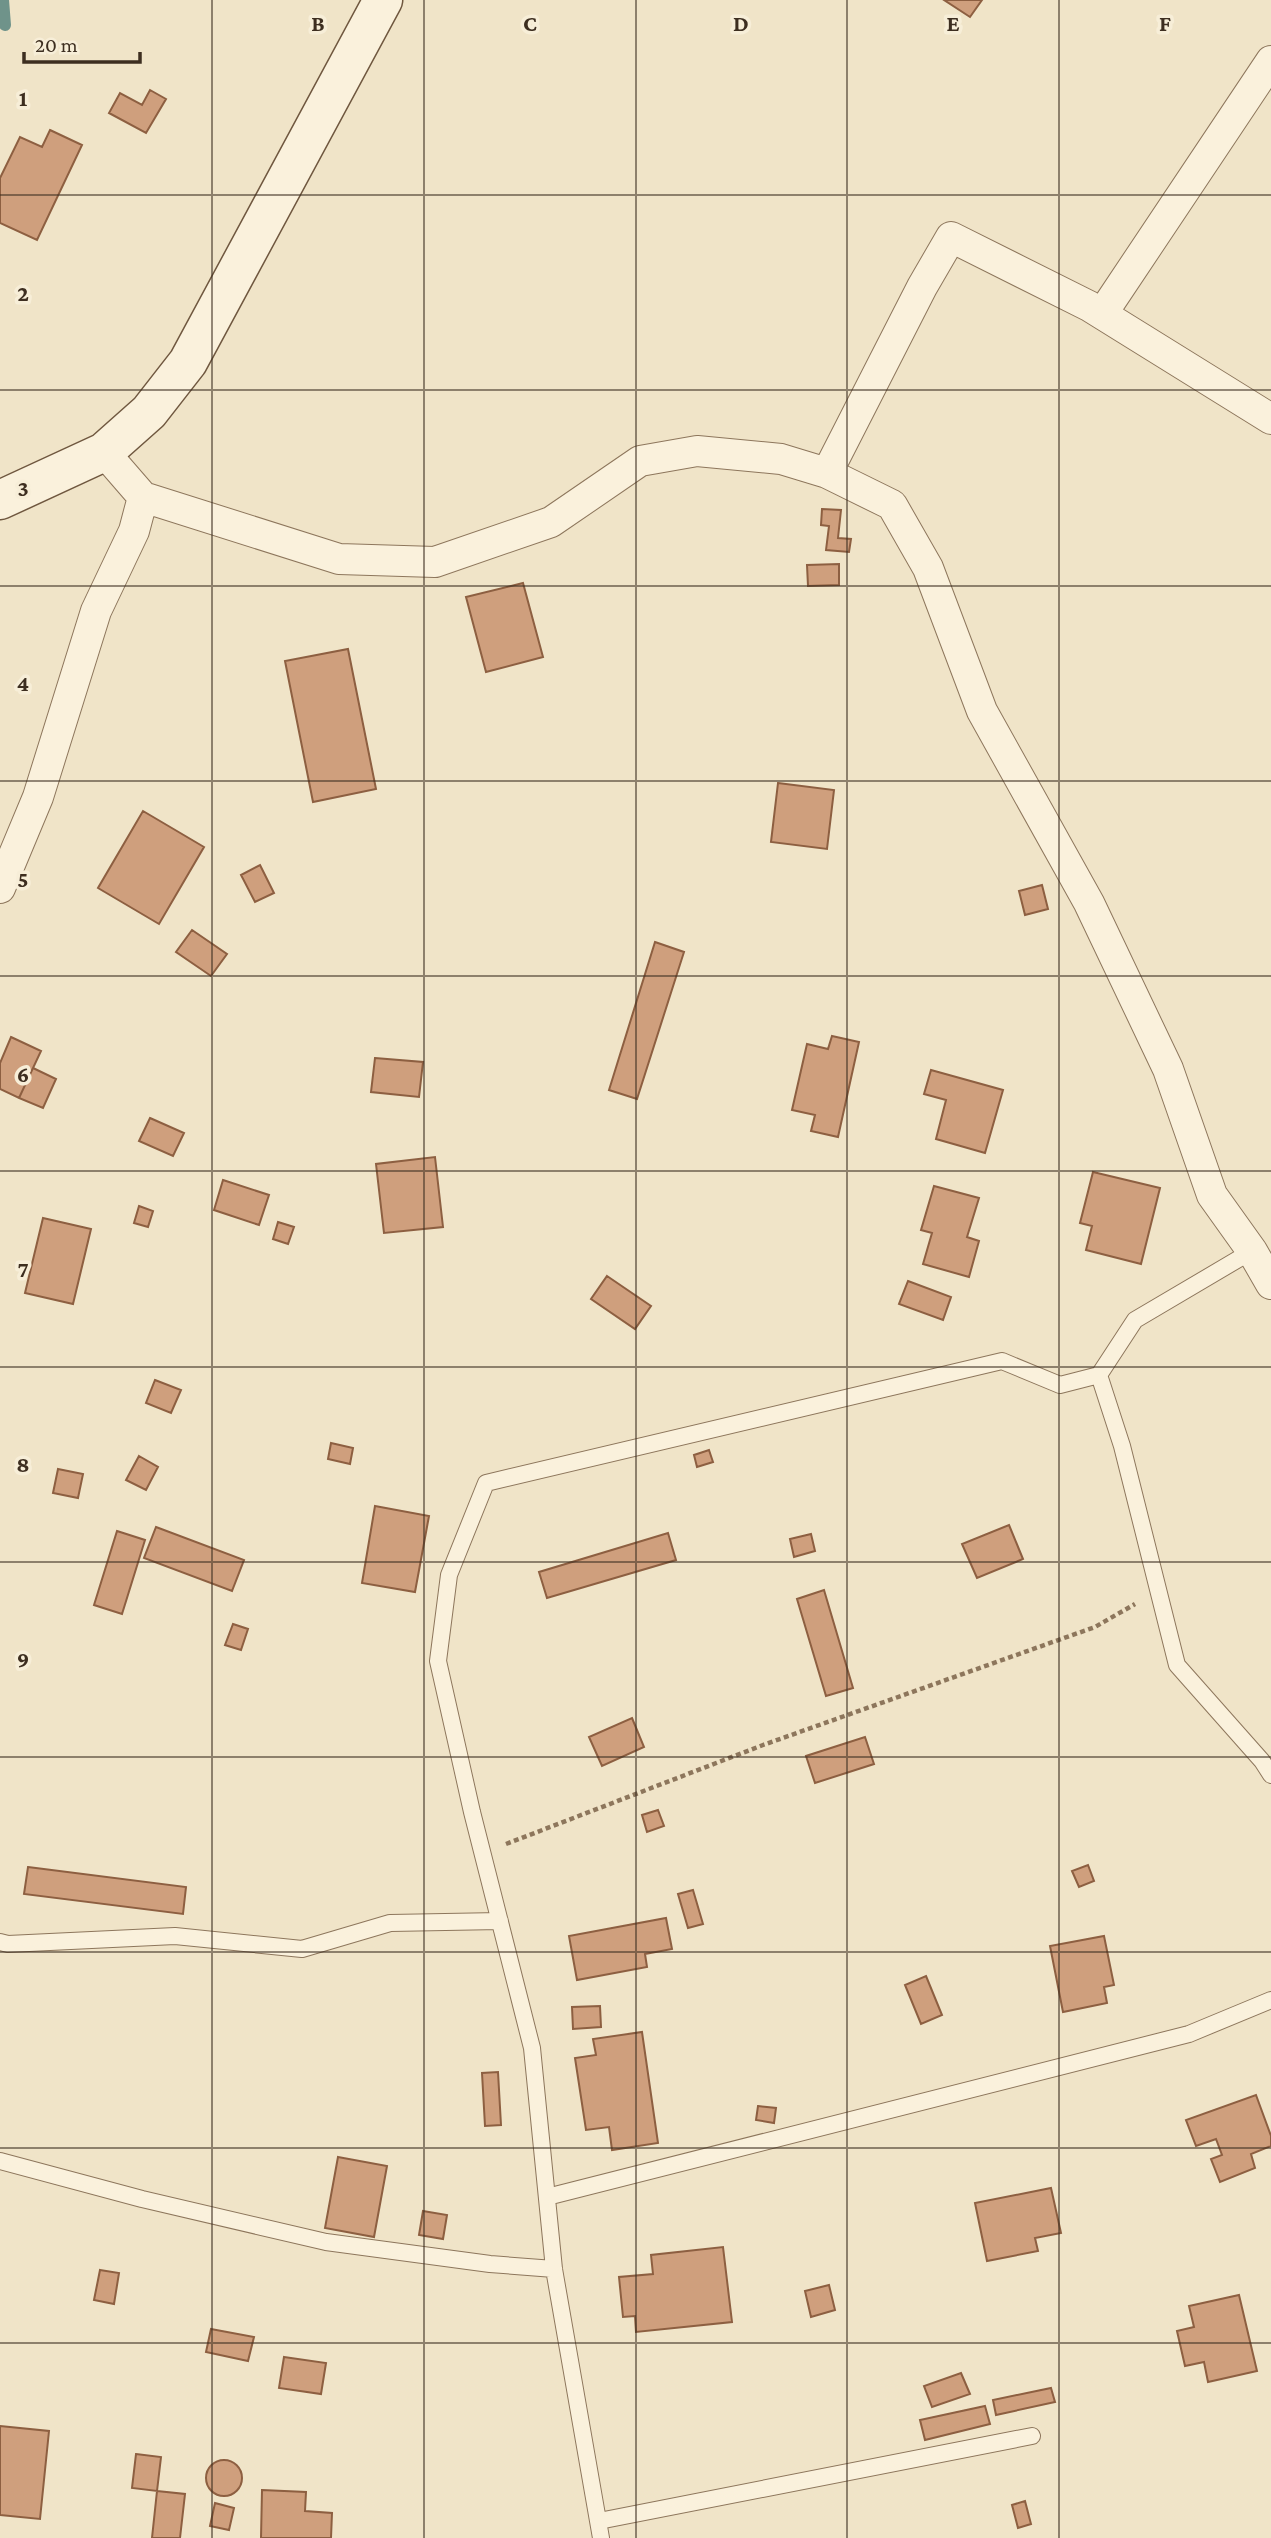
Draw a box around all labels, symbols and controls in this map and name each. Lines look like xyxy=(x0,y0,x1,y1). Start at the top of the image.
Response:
text: B xyxy=(311,10,325,36)
text: C xyxy=(523,10,537,36)
text: D xyxy=(733,10,749,36)
text: E xyxy=(946,10,960,36)
text: F xyxy=(1159,10,1171,36)
scale bar xyxy=(24,21,140,65)
text: 20 m xyxy=(35,33,78,57)
text: 1 xyxy=(19,85,28,111)
text: 2 xyxy=(17,280,29,306)
text: 3 xyxy=(17,475,29,501)
text: 4 xyxy=(17,670,29,696)
text: 5 xyxy=(17,866,29,892)
text: 6 xyxy=(17,1061,29,1087)
text: 7 xyxy=(17,1256,29,1282)
text: 8 xyxy=(16,1451,30,1477)
text: 9 xyxy=(17,1646,29,1672)

